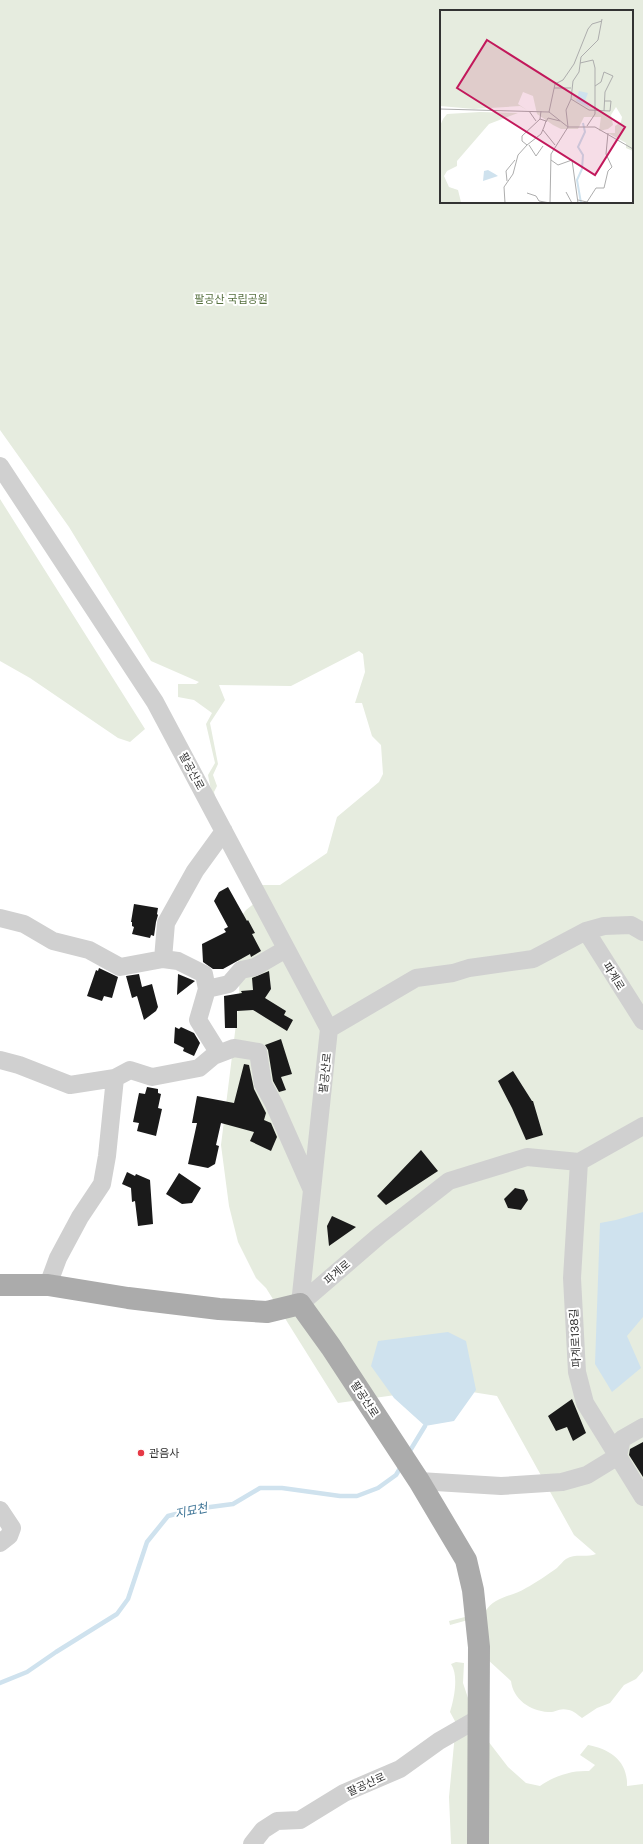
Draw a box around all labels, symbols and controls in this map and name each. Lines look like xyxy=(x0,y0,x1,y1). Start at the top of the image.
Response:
inset map xyxy=(440,10,633,203)
park label: 팔공산 국립공원 xyxy=(194,293,268,305)
street label: 팔공산로 xyxy=(177,750,207,792)
street label: 파계로 xyxy=(601,960,627,992)
street label: 팔공산로 xyxy=(317,1052,333,1094)
street label: 파계로 xyxy=(322,1258,352,1286)
street label: 파계로138길 xyxy=(567,1308,583,1368)
street label: 팔공산로 xyxy=(349,1379,381,1419)
place label: 관음사 xyxy=(149,1447,179,1459)
marker: 관음사 xyxy=(136,1448,146,1458)
water label: 지묘천 xyxy=(173,1500,211,1521)
street label: 팔공산로 xyxy=(345,1770,387,1798)

